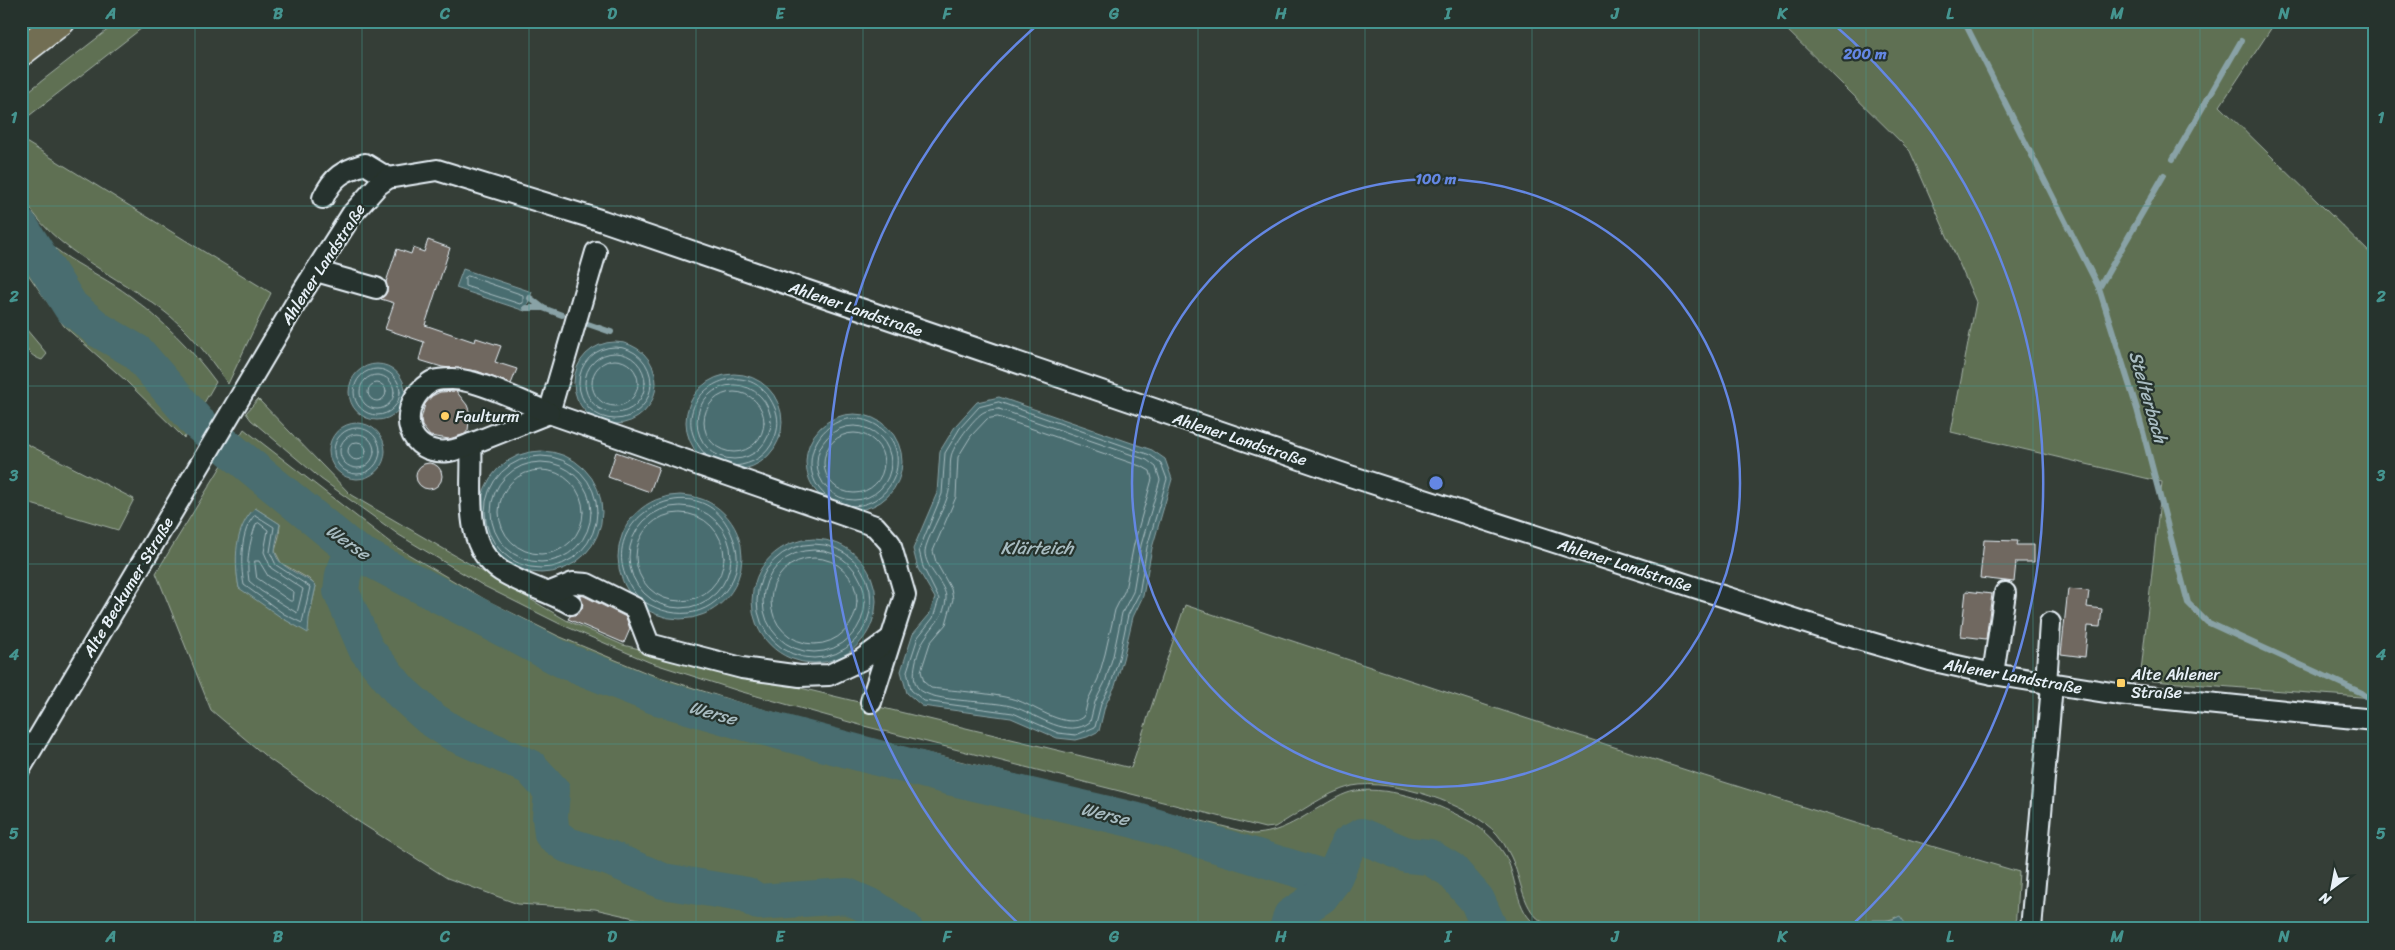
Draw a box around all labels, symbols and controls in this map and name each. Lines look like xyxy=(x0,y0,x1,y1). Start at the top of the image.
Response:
text: A xyxy=(105,0,116,28)
text: B xyxy=(273,0,284,28)
text: C xyxy=(439,0,451,28)
text: D xyxy=(607,0,617,28)
text: E xyxy=(776,0,786,28)
text: F xyxy=(942,0,953,28)
text: G xyxy=(1108,0,1120,28)
text: H xyxy=(1274,0,1287,28)
text: I xyxy=(1444,0,1453,28)
text: J xyxy=(1610,0,1620,28)
text: K xyxy=(1776,0,1788,28)
text: L xyxy=(1946,0,1954,28)
text: M xyxy=(2109,0,2124,28)
text: N xyxy=(2277,0,2290,28)
text: 200 m xyxy=(1842,41,1887,67)
text: 1 xyxy=(11,103,18,132)
text: 1 xyxy=(2378,103,2385,132)
text: 100 m xyxy=(1416,166,1457,192)
street label: Ahlener Landstraße xyxy=(272,197,373,331)
street label: Ahlener Landstraße xyxy=(784,272,927,345)
text: 2 xyxy=(8,282,19,311)
text: 2 xyxy=(2375,282,2386,311)
water label: Stelterbach xyxy=(2120,347,2177,448)
place label: Faulturm xyxy=(455,402,519,431)
street label: Ahlener Landstraße xyxy=(1168,403,1311,474)
marker: Faulturm xyxy=(439,410,451,422)
text: 3 xyxy=(9,461,19,490)
text: 3 xyxy=(2376,461,2386,490)
centre of rings xyxy=(1427,474,1445,492)
street label: Alte Beckumer Straße xyxy=(74,511,182,664)
water label: Werse xyxy=(319,515,378,570)
street label: Ahlener Landstraße xyxy=(1553,529,1696,600)
water label: Klärteich xyxy=(1001,532,1075,564)
text: 4 xyxy=(8,640,19,669)
text: 4 xyxy=(2375,640,2386,669)
street label: Ahlener Landstraße xyxy=(1941,649,2084,702)
place label: Alte Ahlener Straße xyxy=(2130,660,2221,707)
marker: Alte Ahlener Straße xyxy=(2115,677,2127,689)
water label: Werse xyxy=(685,691,742,735)
water label: Werse xyxy=(1078,793,1134,836)
text: 5 xyxy=(9,819,19,848)
text: 5 xyxy=(2376,819,2386,848)
north arrow xyxy=(2308,862,2358,912)
text: N xyxy=(2314,885,2337,912)
text: A xyxy=(105,922,116,950)
text: B xyxy=(273,922,284,950)
text: C xyxy=(439,922,451,950)
text: D xyxy=(607,922,617,950)
text: E xyxy=(776,922,786,950)
text: F xyxy=(942,922,953,950)
text: G xyxy=(1108,922,1120,950)
text: H xyxy=(1274,922,1287,950)
text: I xyxy=(1444,922,1453,950)
text: J xyxy=(1610,922,1620,950)
text: K xyxy=(1776,922,1788,950)
text: L xyxy=(1946,922,1954,950)
text: M xyxy=(2109,922,2124,950)
text: N xyxy=(2277,922,2290,950)

